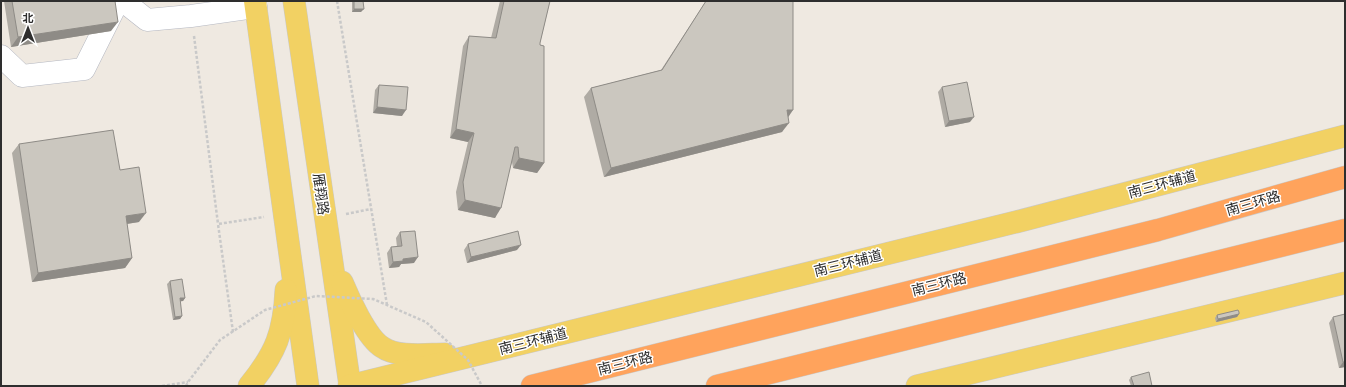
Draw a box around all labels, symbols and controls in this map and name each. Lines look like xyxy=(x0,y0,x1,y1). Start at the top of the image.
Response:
north arrow xyxy=(8,8,48,48)
text: 北 xyxy=(23,12,34,25)
street label: 南三环辅道 xyxy=(1126,167,1198,201)
street label: 雁翔路 xyxy=(310,172,332,216)
street label: 南三环路 xyxy=(1224,188,1282,218)
street label: 南三环辅道 xyxy=(812,247,884,279)
street label: 南三环路 xyxy=(910,269,968,299)
street label: 南三环辅道 xyxy=(497,325,569,357)
street label: 南三环路 xyxy=(596,348,654,378)

